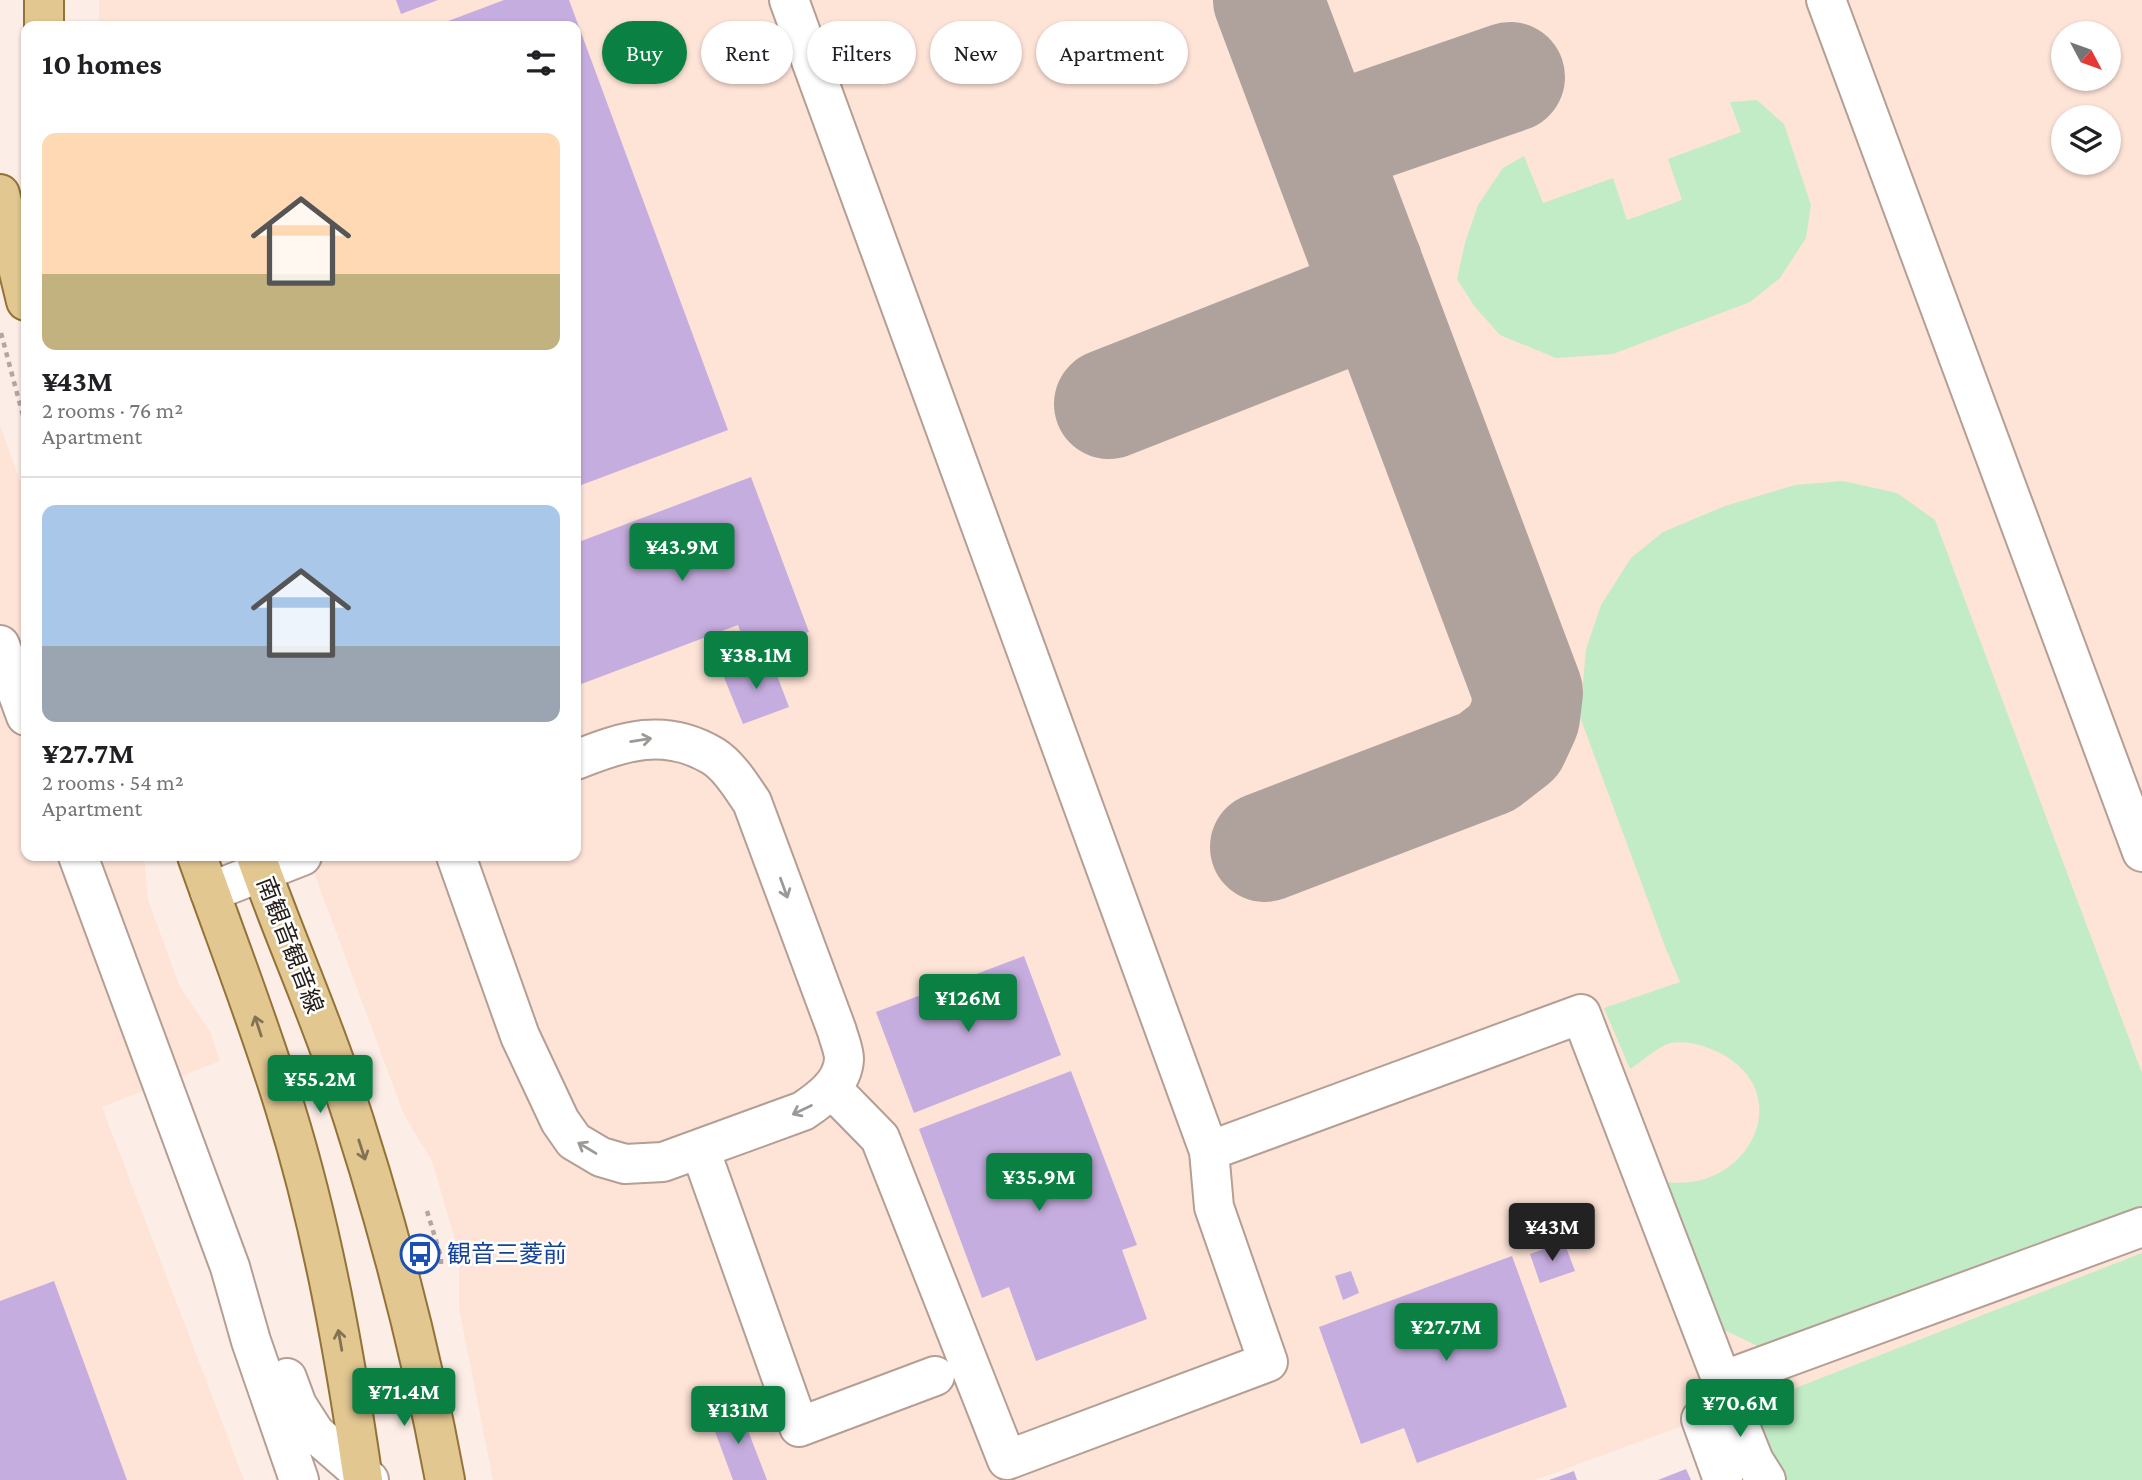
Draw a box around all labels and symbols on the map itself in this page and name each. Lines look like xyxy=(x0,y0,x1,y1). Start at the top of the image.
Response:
north arrow xyxy=(2051,21,2121,91)
pin: ¥43.9M xyxy=(625,524,739,583)
pin: ¥38.1M xyxy=(699,632,813,691)
one-way arrow xyxy=(629,733,652,746)
street label: 南観音観音線 xyxy=(252,873,329,1017)
one-way arrow xyxy=(778,876,791,898)
pin: ¥126M xyxy=(919,974,1017,1034)
one-way arrow xyxy=(250,1015,263,1037)
pin: ¥55.2M xyxy=(263,1056,377,1115)
one-way arrow xyxy=(792,1104,812,1118)
one-way arrow xyxy=(357,1139,370,1161)
one-way arrow xyxy=(577,1141,597,1155)
pin: ¥35.9M xyxy=(982,1154,1096,1213)
pin: ¥43M xyxy=(1511,1204,1593,1263)
bus stop icon: 観音三菱前 xyxy=(399,1233,441,1275)
place label: 観音三菱前 xyxy=(447,1240,567,1267)
pin: ¥27.7M xyxy=(1389,1304,1503,1363)
one-way arrow xyxy=(333,1329,346,1352)
pin: ¥71.4M xyxy=(347,1368,461,1428)
pin: ¥70.6M xyxy=(1683,1380,1797,1439)
pin: ¥131M xyxy=(689,1386,787,1446)

